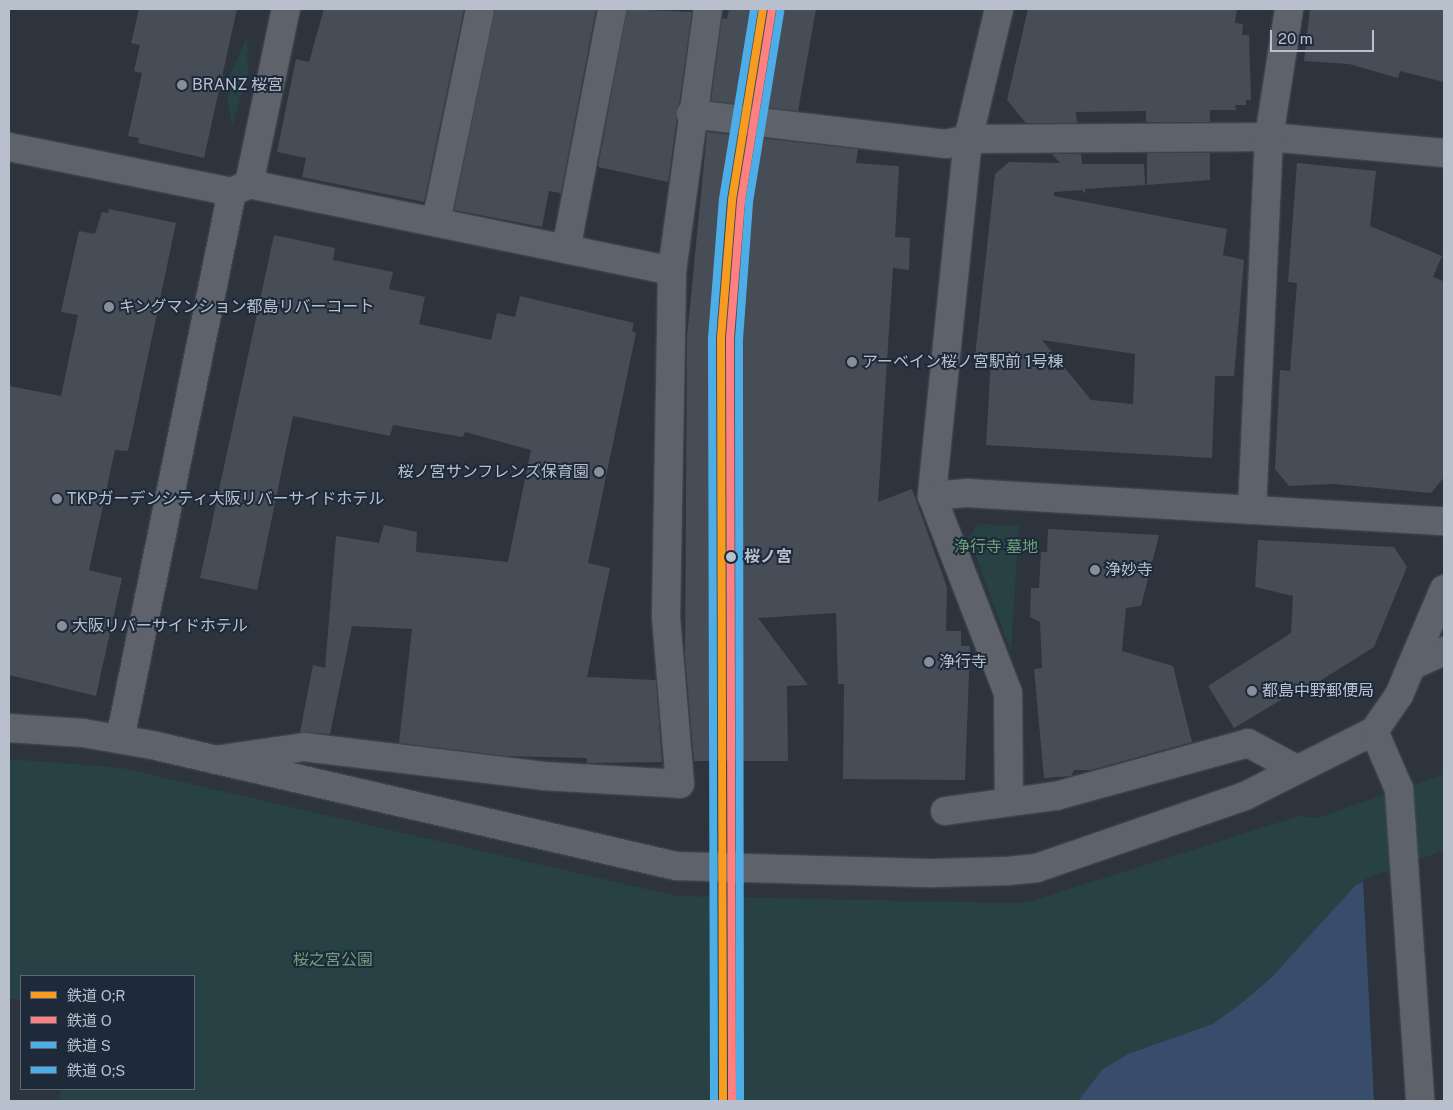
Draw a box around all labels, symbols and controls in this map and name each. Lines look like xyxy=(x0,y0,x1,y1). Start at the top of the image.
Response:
scale bar xyxy=(1273,20,1377,52)
text: 20 m xyxy=(1278,30,1313,47)
place label: BRANZ 桜宮 xyxy=(192,75,283,95)
marker: BRANZ 桜宮 xyxy=(176,79,188,91)
place label: キングマンション都島リバーコート xyxy=(119,297,375,317)
marker: キングマンション都島リバーコート xyxy=(103,301,115,313)
place label: アーベイン桜ノ宮駅前 1号棟 xyxy=(862,352,1063,372)
marker: アーベイン桜ノ宮駅前 1号棟 xyxy=(846,356,858,368)
place label: 桜ノ宮サンフレンズ保育園 xyxy=(397,462,589,482)
marker: 桜ノ宮サンフレンズ保育園 xyxy=(593,466,605,478)
place label: TKPガーデンシティ大阪リバーサイドホテル xyxy=(67,489,386,509)
marker: TKPガーデンシティ大阪リバーサイドホテル xyxy=(51,493,63,505)
park label: 浄行寺 墓地 xyxy=(954,537,1038,557)
place label: 桜ノ宮 xyxy=(744,547,792,567)
marker: 桜ノ宮 xyxy=(722,548,740,566)
place label: 浄妙寺 xyxy=(1105,560,1153,580)
marker: 浄妙寺 xyxy=(1089,564,1101,576)
place label: 大阪リバーサイドホテル xyxy=(72,616,248,636)
marker: 大阪リバーサイドホテル xyxy=(56,620,68,632)
place label: 浄行寺 xyxy=(939,652,987,672)
marker: 浄行寺 xyxy=(923,656,935,668)
place label: 都島中野郵便局 xyxy=(1262,681,1374,701)
marker: 都島中野郵便局 xyxy=(1246,685,1258,697)
park label: 桜之宮公園 xyxy=(293,950,373,970)
legend xyxy=(20,975,195,1090)
text: 鉄道 O;R xyxy=(67,987,125,1004)
text: 鉄道 O xyxy=(67,1012,112,1029)
text: 鉄道 S xyxy=(67,1037,111,1054)
text: 鉄道 O;S xyxy=(67,1062,125,1079)

